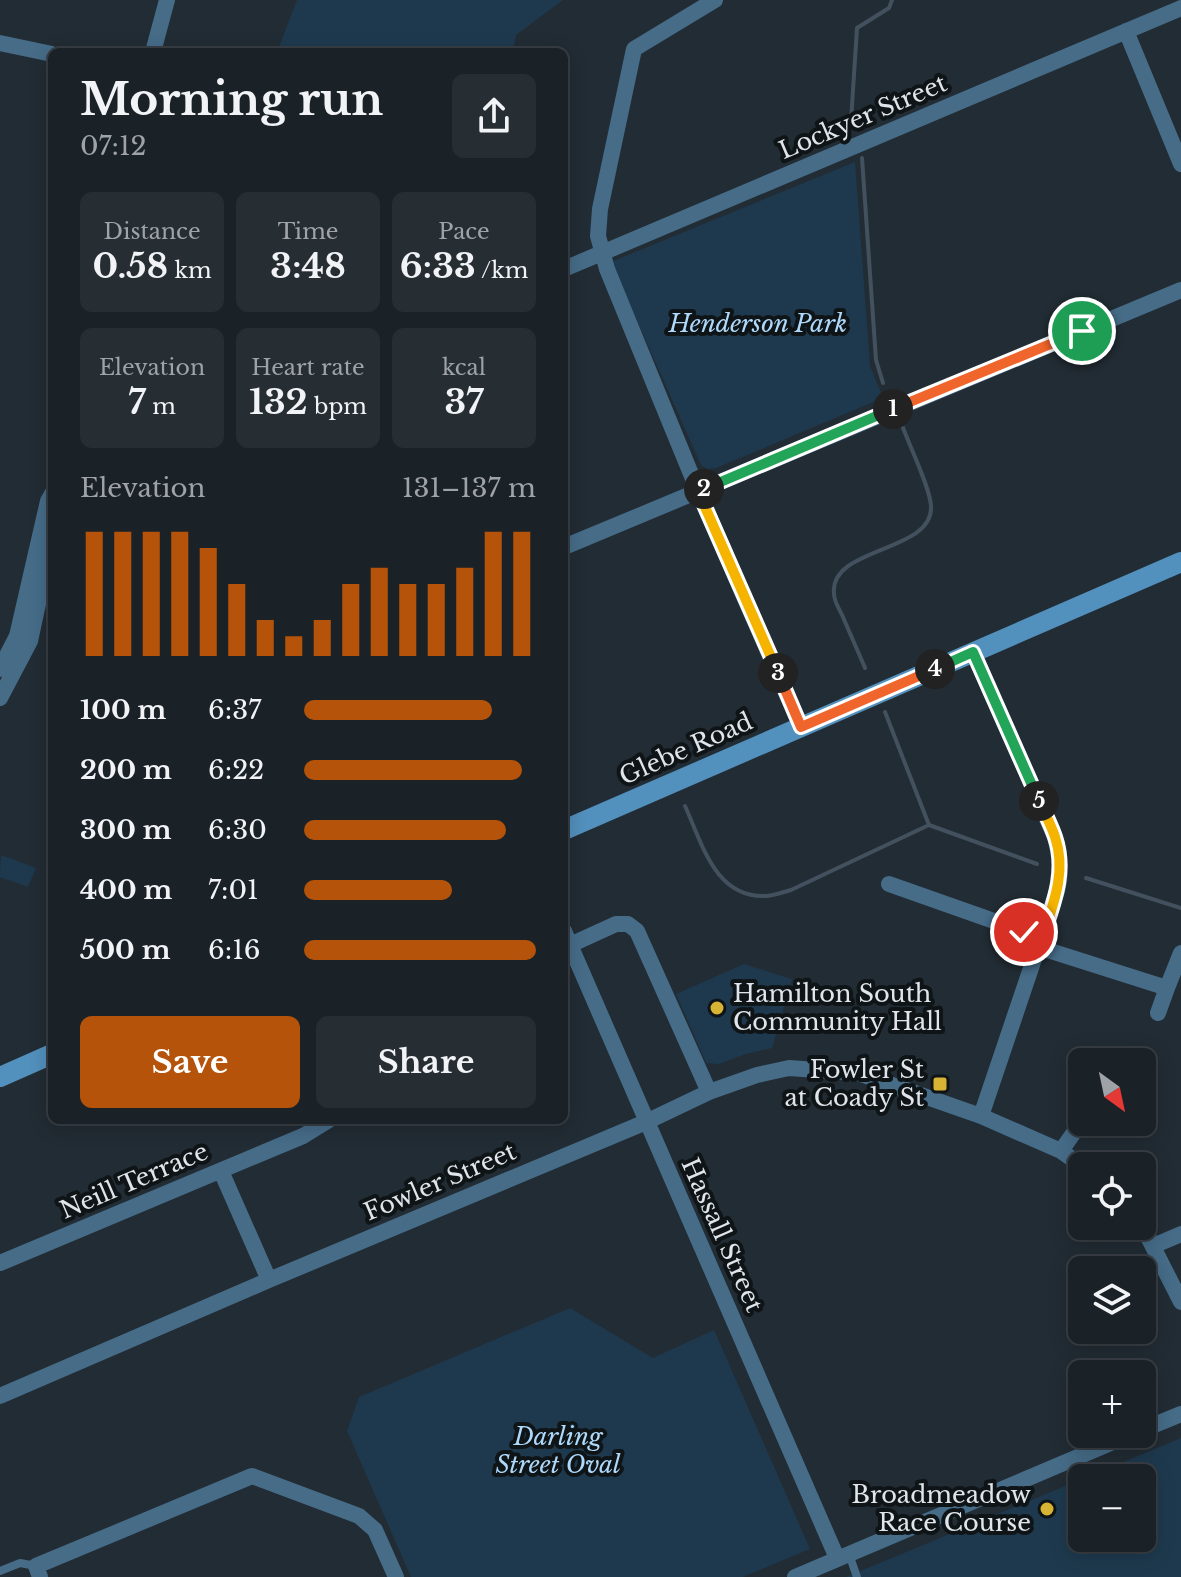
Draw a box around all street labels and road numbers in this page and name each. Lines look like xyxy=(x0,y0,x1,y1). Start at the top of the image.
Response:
street label: Lockyer Street xyxy=(775,68,951,165)
street label: Glebe Road xyxy=(615,706,757,791)
street label: Neill Terrace xyxy=(55,1136,212,1225)
street label: Fowler Street xyxy=(360,1137,520,1227)
street label: Hassall Street xyxy=(676,1153,769,1316)

